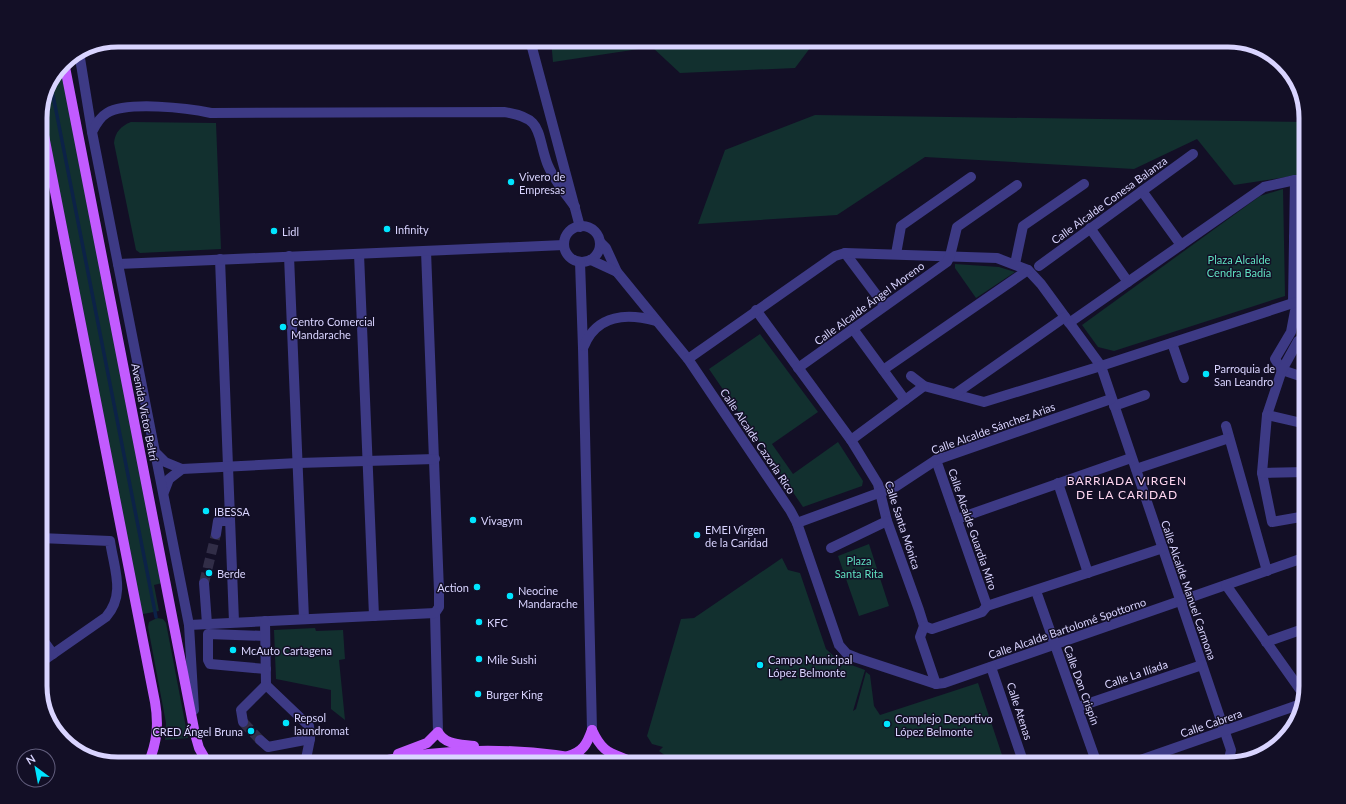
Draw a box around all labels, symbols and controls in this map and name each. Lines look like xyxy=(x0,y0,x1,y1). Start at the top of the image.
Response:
street label: Calle Alcalde Conesa Balanza xyxy=(1049,154,1169,246)
place label: Vivero de Empresas xyxy=(519,170,565,196)
marker: Vivero de Empresas xyxy=(506,177,516,187)
place label: Infinity xyxy=(395,223,429,236)
marker: Infinity xyxy=(382,224,392,234)
place label: Lidl xyxy=(282,225,299,238)
marker: Lidl xyxy=(269,226,279,236)
park label: Plaza Alcalde Cendra Badía xyxy=(1207,253,1271,279)
street label: Calle Alcalde Ángel Moreno xyxy=(812,259,926,347)
place label: Centro Comercial Mandarache xyxy=(291,315,375,341)
marker: Centro Comercial Mandarache xyxy=(278,322,288,332)
street label: Avenida Víctor Beltrí xyxy=(129,362,161,462)
place label: Parroquia de San Leandro xyxy=(1214,362,1275,388)
marker: Parroquia de San Leandro xyxy=(1201,369,1211,379)
street label: Calle Alcalde Cazorla Rico xyxy=(718,386,798,496)
street label: Calle Alcalde Sánchez Arias xyxy=(929,399,1057,456)
street label: Calle Alcalde Guardia Miro xyxy=(946,467,1000,591)
district label: BARRIADA VIRGEN DE LA CARIDAD xyxy=(1067,473,1187,502)
street label: Calle Santa Mónica xyxy=(883,479,923,571)
place label: IBESSA xyxy=(214,505,250,518)
marker: IBESSA xyxy=(201,506,211,516)
place label: Vivagym xyxy=(481,514,523,527)
marker: Vivagym xyxy=(468,515,478,525)
street label: Calle Alcalde Manuel Carmona xyxy=(1159,518,1219,662)
place label: EMEI Virgen de la Caridad xyxy=(705,523,768,549)
marker: EMEI Virgen de la Caridad xyxy=(692,530,702,540)
park label: Plaza Santa Rita xyxy=(835,554,883,580)
place label: Berde xyxy=(217,567,246,580)
marker: Berde xyxy=(204,568,214,578)
place label: Action xyxy=(437,581,469,594)
marker: Action xyxy=(472,582,482,592)
place label: Neocine Mandarache xyxy=(518,584,578,610)
marker: Neocine Mandarache xyxy=(505,591,515,601)
street label: Calle Alcalde Bartolomé Spottorno xyxy=(987,595,1147,661)
place label: KFC xyxy=(487,616,508,629)
marker: KFC xyxy=(474,617,484,627)
street label: Calle Don Crispín xyxy=(1062,643,1102,727)
place label: McAuto Cartagena xyxy=(241,644,332,657)
marker: McAuto Cartagena xyxy=(228,645,238,655)
place label: Mile Sushi xyxy=(487,653,537,666)
place label: Campo Municipal López Belmonte xyxy=(768,653,852,679)
marker: Mile Sushi xyxy=(474,654,484,664)
street label: Calle La Ilíada xyxy=(1103,657,1169,691)
marker: Campo Municipal López Belmonte xyxy=(755,660,765,670)
street label: Calle Atenas xyxy=(1005,681,1035,742)
place label: Burger King xyxy=(486,688,543,701)
marker: Burger King xyxy=(473,689,483,699)
street label: Calle Cabrera xyxy=(1178,706,1244,740)
place label: Repsol laundromat xyxy=(294,711,349,737)
place label: Complejo Deportivo López Belmonte xyxy=(895,712,993,738)
marker: Repsol laundromat xyxy=(281,718,291,728)
marker: Complejo Deportivo López Belmonte xyxy=(882,719,892,729)
place label: CRED Ángel Bruna xyxy=(152,725,243,738)
marker: CRED Ángel Bruna xyxy=(246,726,256,736)
north arrow xyxy=(16,748,56,788)
text: N xyxy=(23,751,37,767)

